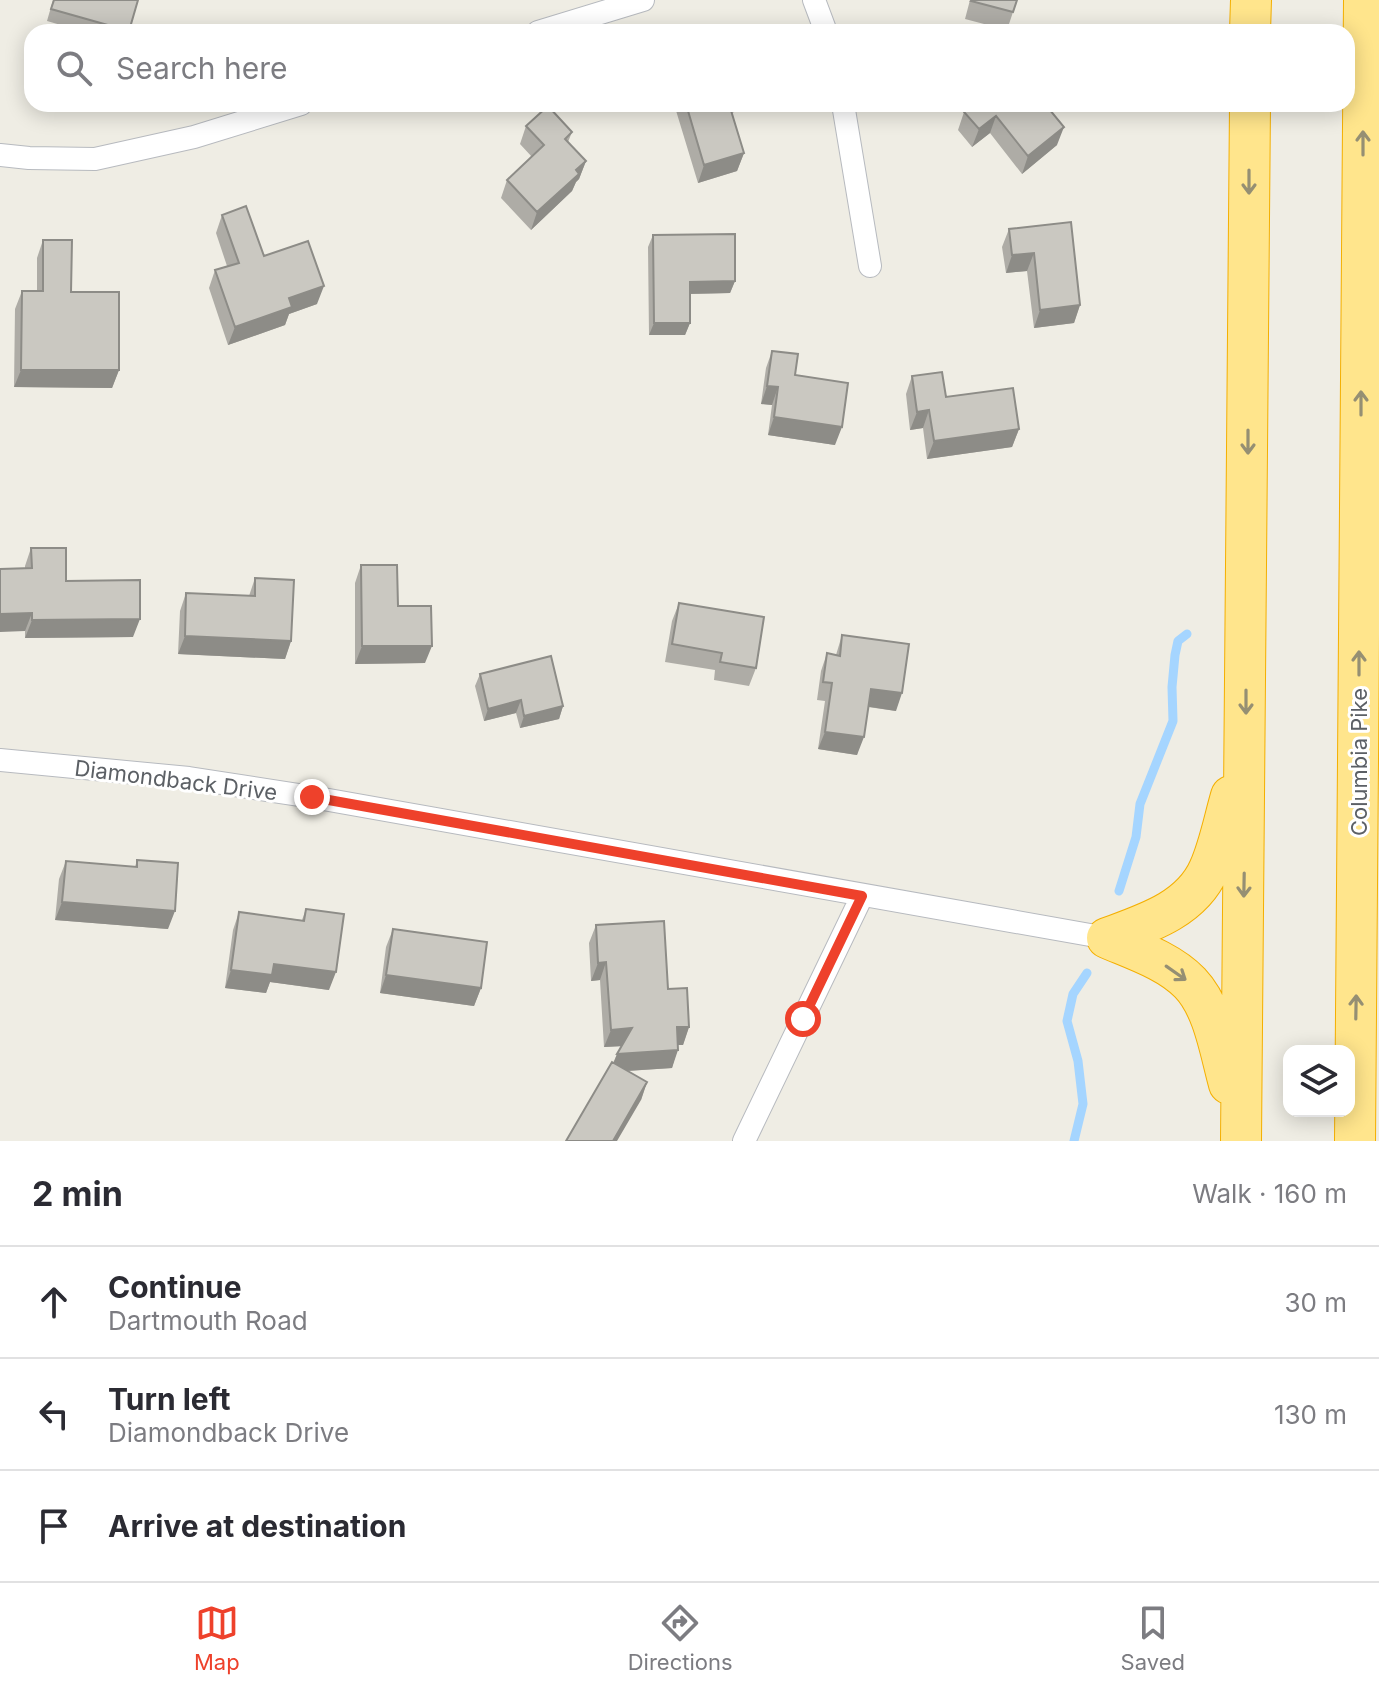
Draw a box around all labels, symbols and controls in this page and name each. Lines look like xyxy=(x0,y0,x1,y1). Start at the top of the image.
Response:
search box xyxy=(24,24,1355,112)
icon: search xyxy=(52,46,96,90)
text: Search here xyxy=(116,50,288,86)
one-way arrow xyxy=(1355,130,1371,157)
one-way arrow xyxy=(1241,168,1257,195)
one-way arrow xyxy=(1353,390,1369,417)
one-way arrow xyxy=(1240,428,1255,455)
one-way arrow xyxy=(1351,650,1367,677)
one-way arrow xyxy=(1238,688,1254,715)
street label: Columbia Pike xyxy=(1346,688,1372,836)
street label: Diamondback Drive xyxy=(73,755,279,805)
route end xyxy=(294,779,330,815)
one-way arrow xyxy=(1236,871,1252,898)
one-way arrow xyxy=(1165,965,1187,981)
one-way arrow xyxy=(1349,994,1364,1021)
route start xyxy=(785,1001,821,1037)
map controls xyxy=(1283,1045,1355,1117)
button: layers xyxy=(1283,1045,1355,1117)
text: 2 min xyxy=(32,1173,123,1214)
text: Walk · 160 m xyxy=(1192,1178,1347,1209)
text: Continue xyxy=(108,1269,242,1305)
icon: ahead xyxy=(32,1280,76,1324)
text: 30 m xyxy=(1284,1287,1347,1318)
text: Dartmouth Road xyxy=(108,1305,308,1336)
text: Turn left xyxy=(108,1381,230,1417)
icon: left xyxy=(32,1392,76,1436)
text: 130 m xyxy=(1274,1399,1347,1430)
text: Diamondback Drive xyxy=(108,1417,349,1448)
icon: arrive xyxy=(32,1504,76,1548)
text: Arrive at destination xyxy=(108,1508,406,1544)
tab: Map xyxy=(194,1601,240,1675)
tab: Directions xyxy=(628,1601,733,1675)
tab: Saved xyxy=(1121,1601,1185,1675)

